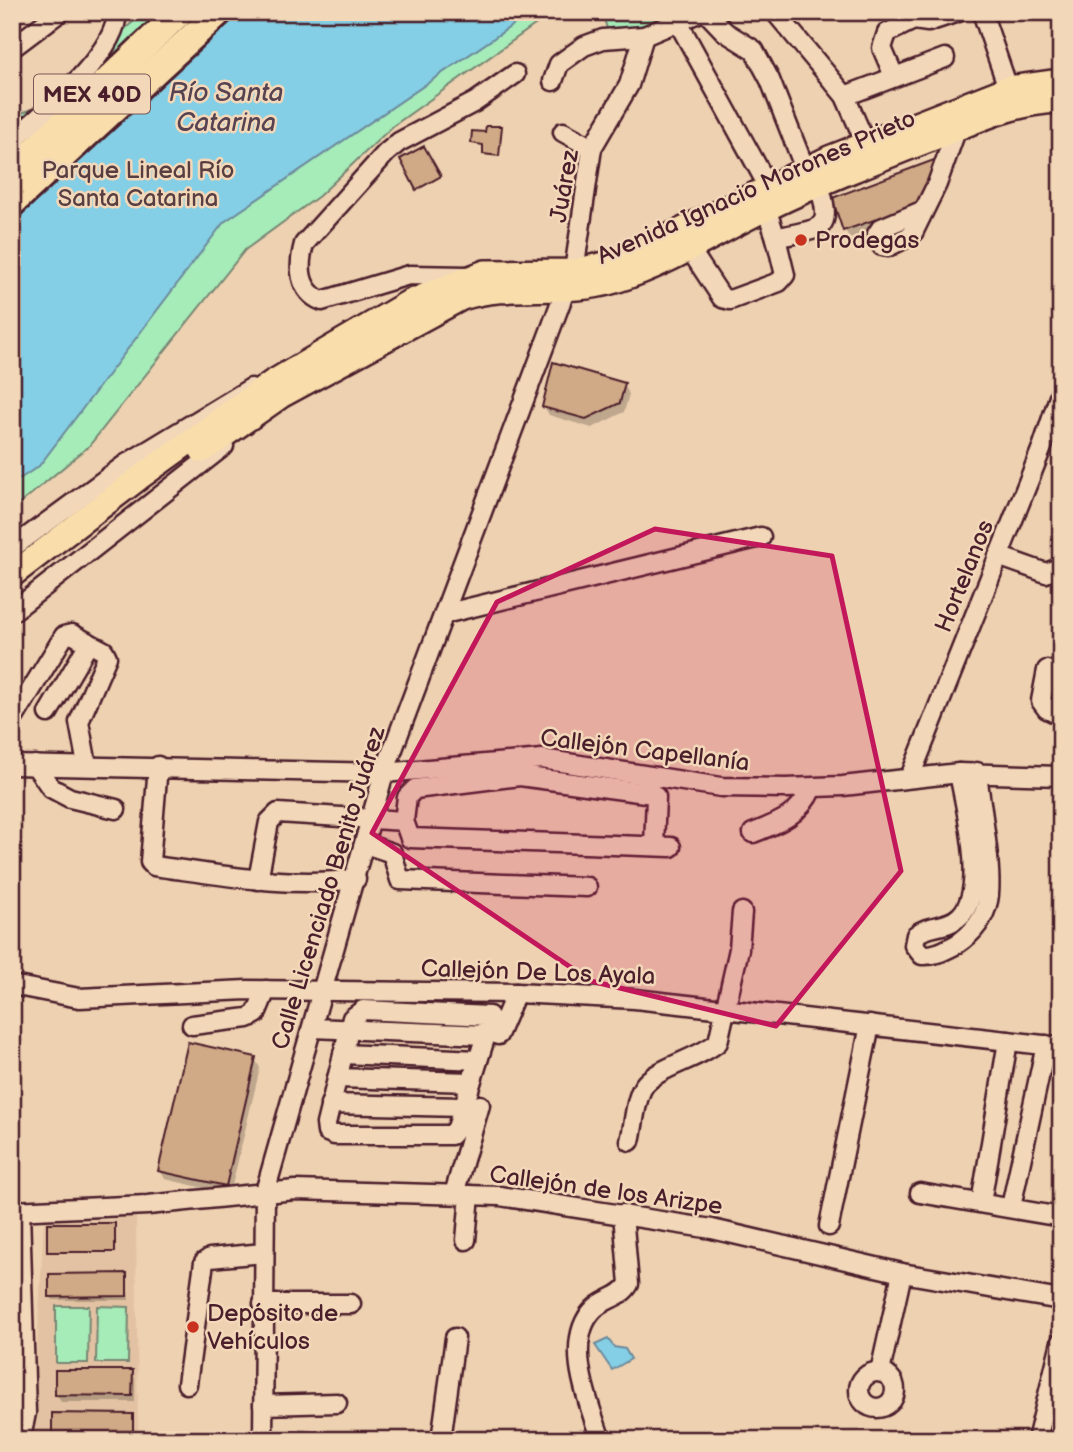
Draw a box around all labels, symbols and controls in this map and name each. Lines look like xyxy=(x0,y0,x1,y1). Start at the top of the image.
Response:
road number: MEX 40D xyxy=(34,74,150,114)
water label: Río Santa Catarina xyxy=(169,78,283,139)
street label: Avenida Ignacio Morones Prieto xyxy=(592,104,920,271)
street label: Juárez xyxy=(544,147,585,225)
park label: Parque Lineal Río Santa Catarina xyxy=(42,156,234,213)
place label: Prodegas xyxy=(815,226,919,255)
marker: Prodegas xyxy=(793,232,809,248)
street label: Hortelanos xyxy=(929,516,1000,637)
street label: Calle Licenciado Benito Juárez xyxy=(265,723,392,1053)
street label: Callejón Capellanía xyxy=(539,723,751,778)
street label: Callejón De Los Ayala xyxy=(420,954,656,991)
street label: Callejón de los Arizpe xyxy=(488,1160,724,1221)
place label: Depósito de Vehículos xyxy=(207,1299,338,1356)
marker: Depósito de Vehículos xyxy=(185,1319,201,1335)

